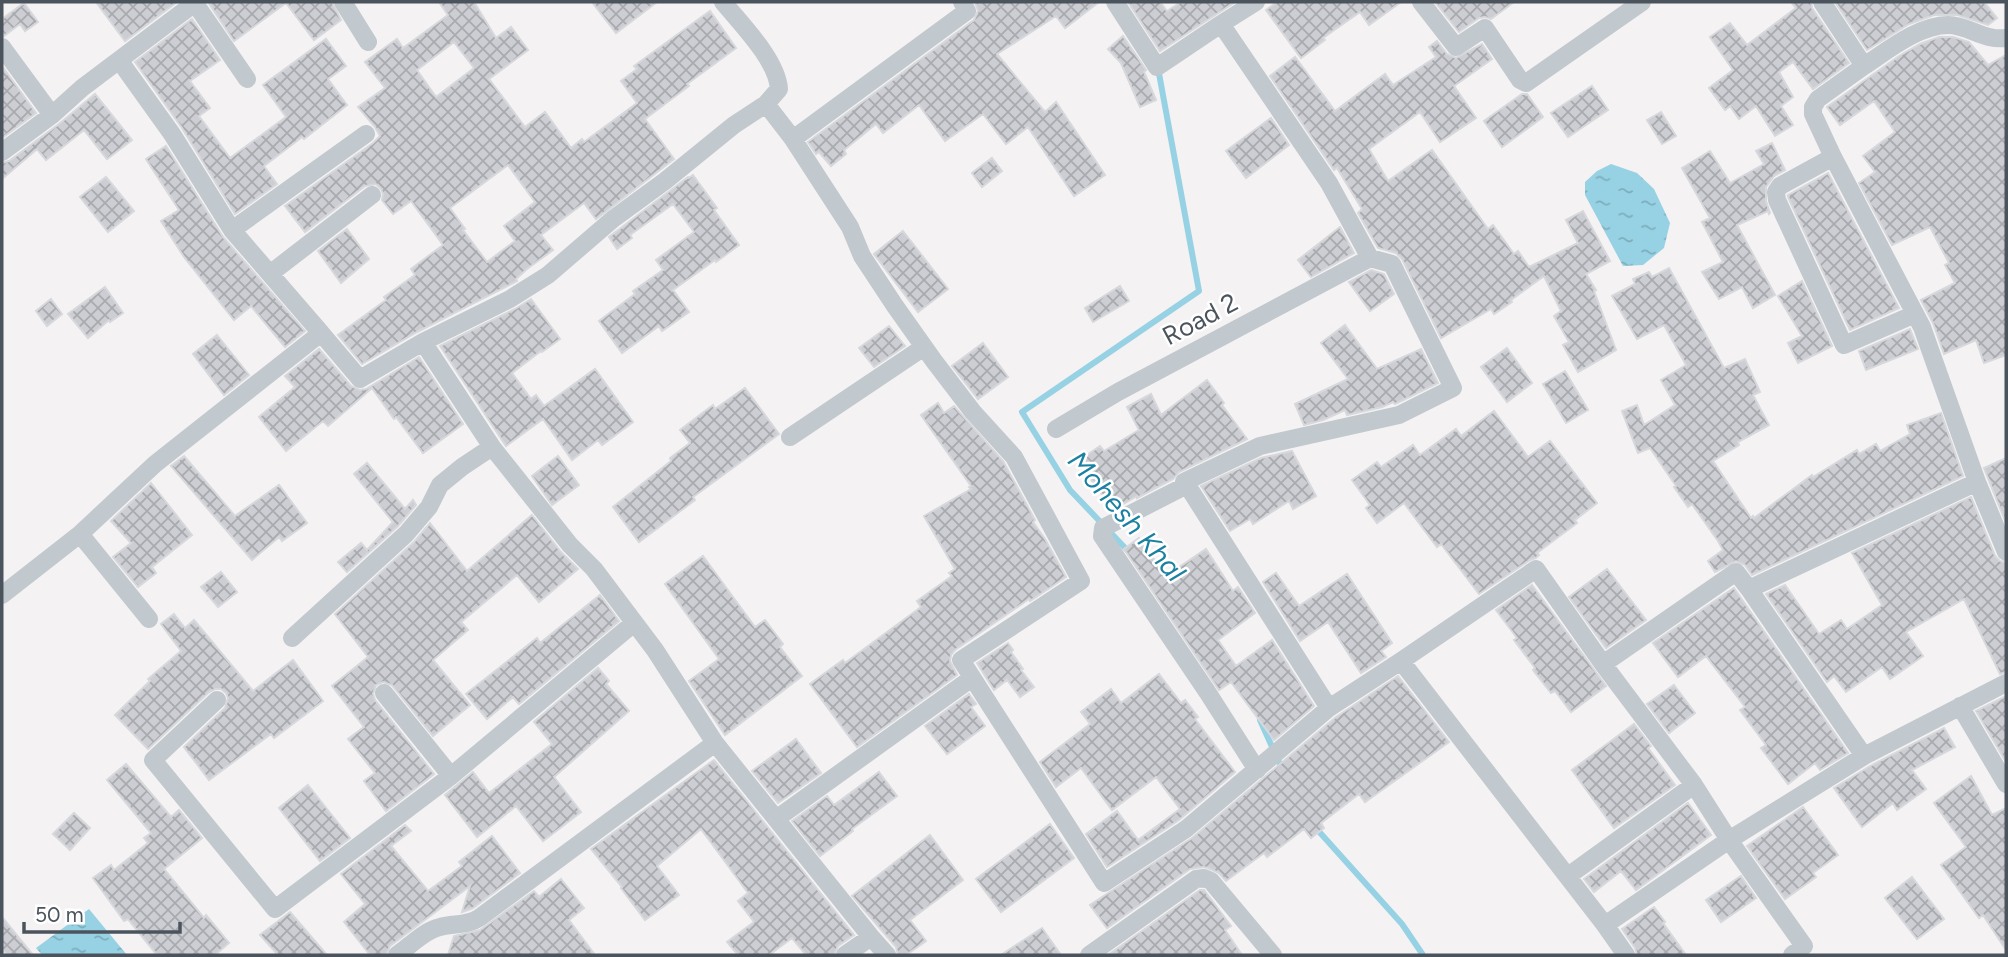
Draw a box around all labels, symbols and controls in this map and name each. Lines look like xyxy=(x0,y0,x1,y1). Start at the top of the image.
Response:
street label: Road 2 xyxy=(1157,286,1243,352)
water label: Mohesh Khal xyxy=(1061,444,1193,589)
scale bar xyxy=(24,890,180,934)
text: 50 m xyxy=(35,902,84,927)

